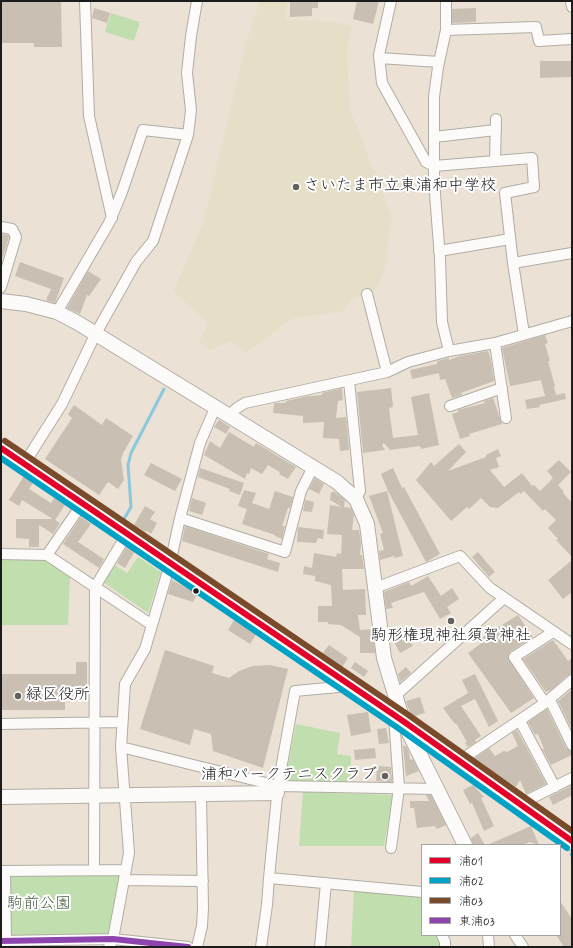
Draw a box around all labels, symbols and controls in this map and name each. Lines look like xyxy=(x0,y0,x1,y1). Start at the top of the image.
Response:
place label: さいたま市立東浦和中学校 xyxy=(304,177,496,197)
marker: さいたま市立東浦和中学校 xyxy=(291,182,301,192)
unlabelled marker xyxy=(191,586,201,596)
marker: 駒形権現神社須賀神社 xyxy=(446,616,456,626)
place label: 駒形権現神社須賀神社 xyxy=(371,627,531,647)
place label: 緑区役所 xyxy=(26,686,90,706)
marker: 緑区役所 xyxy=(13,691,23,701)
place label: 浦和パークテニスクラブ xyxy=(201,766,377,786)
marker: 浦和パークテニスクラブ xyxy=(380,771,390,781)
legend xyxy=(421,844,561,936)
text: 浦01 xyxy=(459,854,483,870)
text: 浦02 xyxy=(459,874,484,890)
text: 浦03 xyxy=(459,894,483,910)
park label: 駒前公園 xyxy=(7,895,71,915)
text: 東浦03 xyxy=(459,914,495,930)

